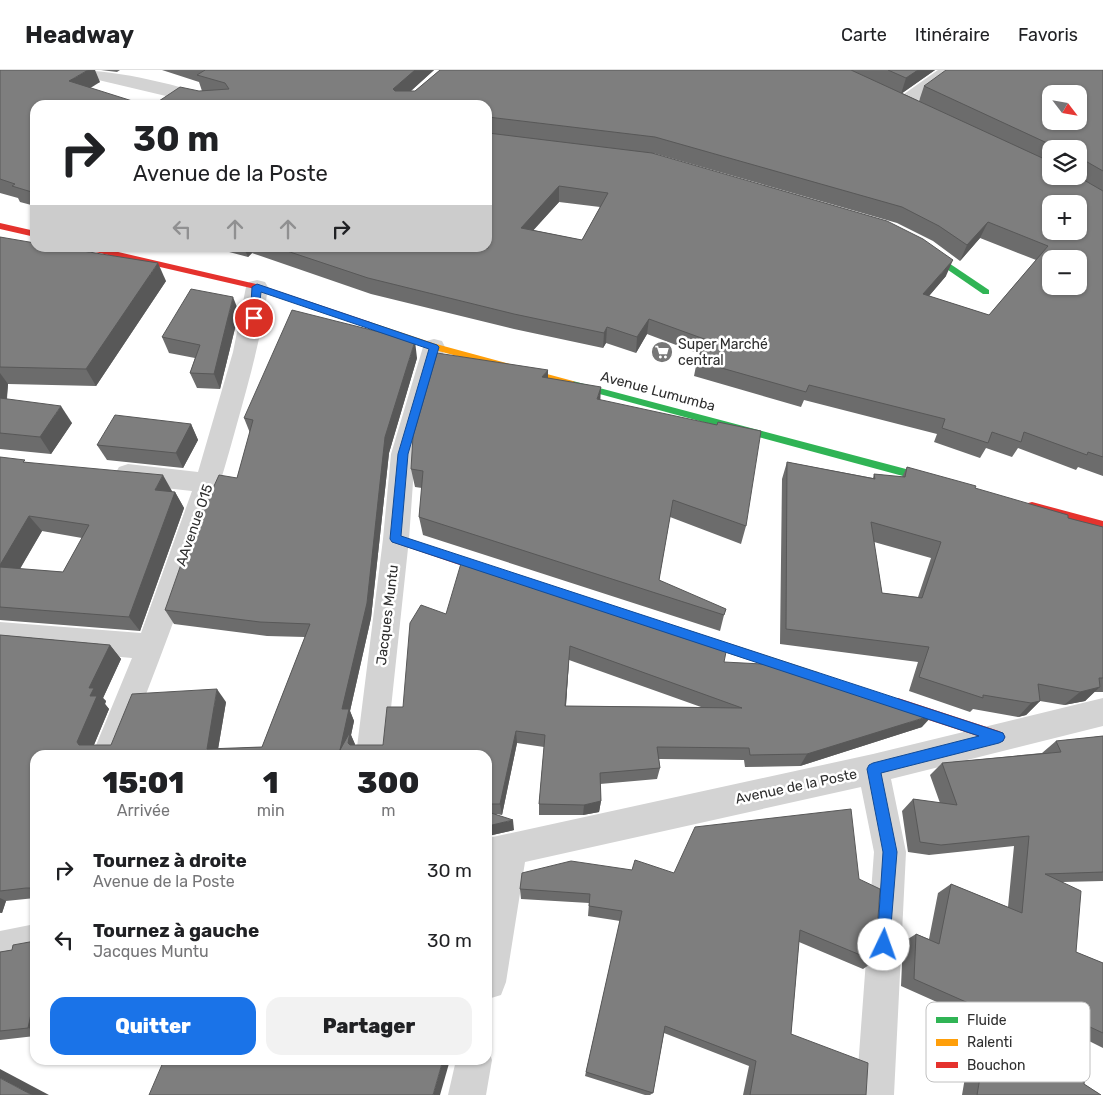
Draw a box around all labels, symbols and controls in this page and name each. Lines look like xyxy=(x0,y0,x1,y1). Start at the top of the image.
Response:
text: Headway xyxy=(25,21,134,49)
text: Carte xyxy=(841,24,887,46)
text: Itinéraire xyxy=(915,24,990,46)
text: Favoris xyxy=(1018,24,1078,46)
north arrow xyxy=(1042,85,1088,130)
map controls xyxy=(1042,85,1087,295)
text: 30 m xyxy=(133,118,219,160)
icon: right xyxy=(50,120,115,185)
button: layers xyxy=(1042,140,1087,185)
text: Avenue de la Poste xyxy=(133,160,328,187)
button: + xyxy=(1042,195,1087,240)
icon: left xyxy=(168,215,196,243)
icon: ahead xyxy=(221,215,249,243)
icon: ahead xyxy=(274,215,302,243)
icon: right xyxy=(327,215,355,243)
button: − xyxy=(1042,250,1087,295)
pin xyxy=(233,297,275,339)
icon: arrive xyxy=(240,304,268,332)
place label: Super Marché central xyxy=(678,336,768,369)
supermarket icon: Super Marché central xyxy=(650,340,674,364)
street label: Avenue Lumumba xyxy=(599,368,717,415)
street label: AAvenue O15 xyxy=(172,482,216,568)
street label: Jacques Muntu xyxy=(373,564,402,666)
text: 15:01 xyxy=(102,765,184,801)
text: 1 xyxy=(263,765,279,801)
text: 300 xyxy=(357,765,420,801)
street label: Avenue de la Poste xyxy=(734,765,859,808)
text: Arrivée xyxy=(117,801,170,820)
text: min xyxy=(257,801,285,820)
text: m xyxy=(381,801,395,820)
text: Tournez à droite xyxy=(93,849,247,872)
icon: right xyxy=(50,856,78,884)
text: 30 m xyxy=(427,859,472,882)
text: Avenue de la Poste xyxy=(93,872,235,891)
position arrow xyxy=(857,918,909,970)
text: Tournez à gauche xyxy=(93,919,259,942)
icon: left xyxy=(50,926,78,954)
text: 30 m xyxy=(427,929,472,952)
text: Jacques Muntu xyxy=(93,942,209,961)
button: Quitter xyxy=(50,997,256,1055)
button: Partager xyxy=(266,997,472,1055)
legend xyxy=(926,1002,1090,1082)
text: Fluide xyxy=(967,1012,1007,1029)
text: Ralenti xyxy=(967,1034,1012,1051)
text: Bouchon xyxy=(967,1057,1026,1074)

